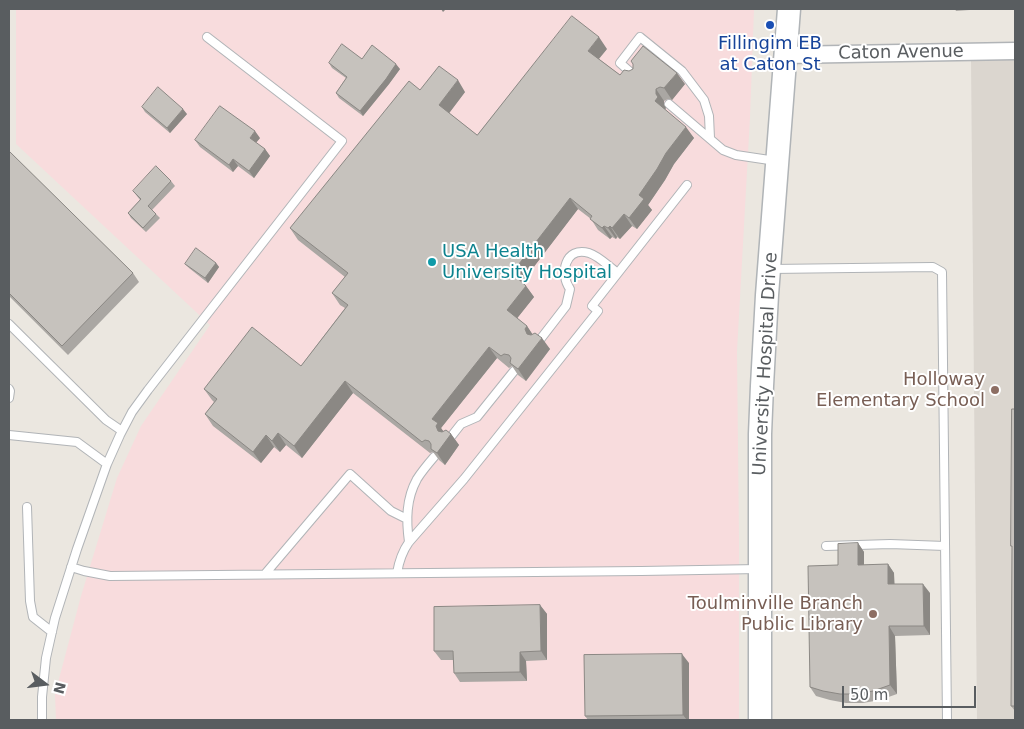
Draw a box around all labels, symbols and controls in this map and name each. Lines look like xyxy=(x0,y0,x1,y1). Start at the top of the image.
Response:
marker: Fillingim EB at Caton St xyxy=(764,19,776,31)
place label: Fillingim EB at Caton St xyxy=(718,33,822,76)
street label: Caton Avenue xyxy=(838,41,964,65)
place label: USA Health University Hospital xyxy=(442,241,612,284)
street label: University Hospital Drive xyxy=(749,252,783,476)
marker: USA Health University Hospital xyxy=(426,256,438,268)
place label: Holloway Elementary School xyxy=(816,369,985,412)
marker: Holloway Elementary School xyxy=(989,384,1001,396)
place label: Toulminville Branch Public Library xyxy=(688,593,863,636)
marker: Toulminville Branch Public Library xyxy=(867,608,879,620)
north arrow xyxy=(20,659,70,709)
scale bar xyxy=(844,676,978,708)
text: N xyxy=(50,680,69,696)
text: 50 m xyxy=(850,686,888,704)

